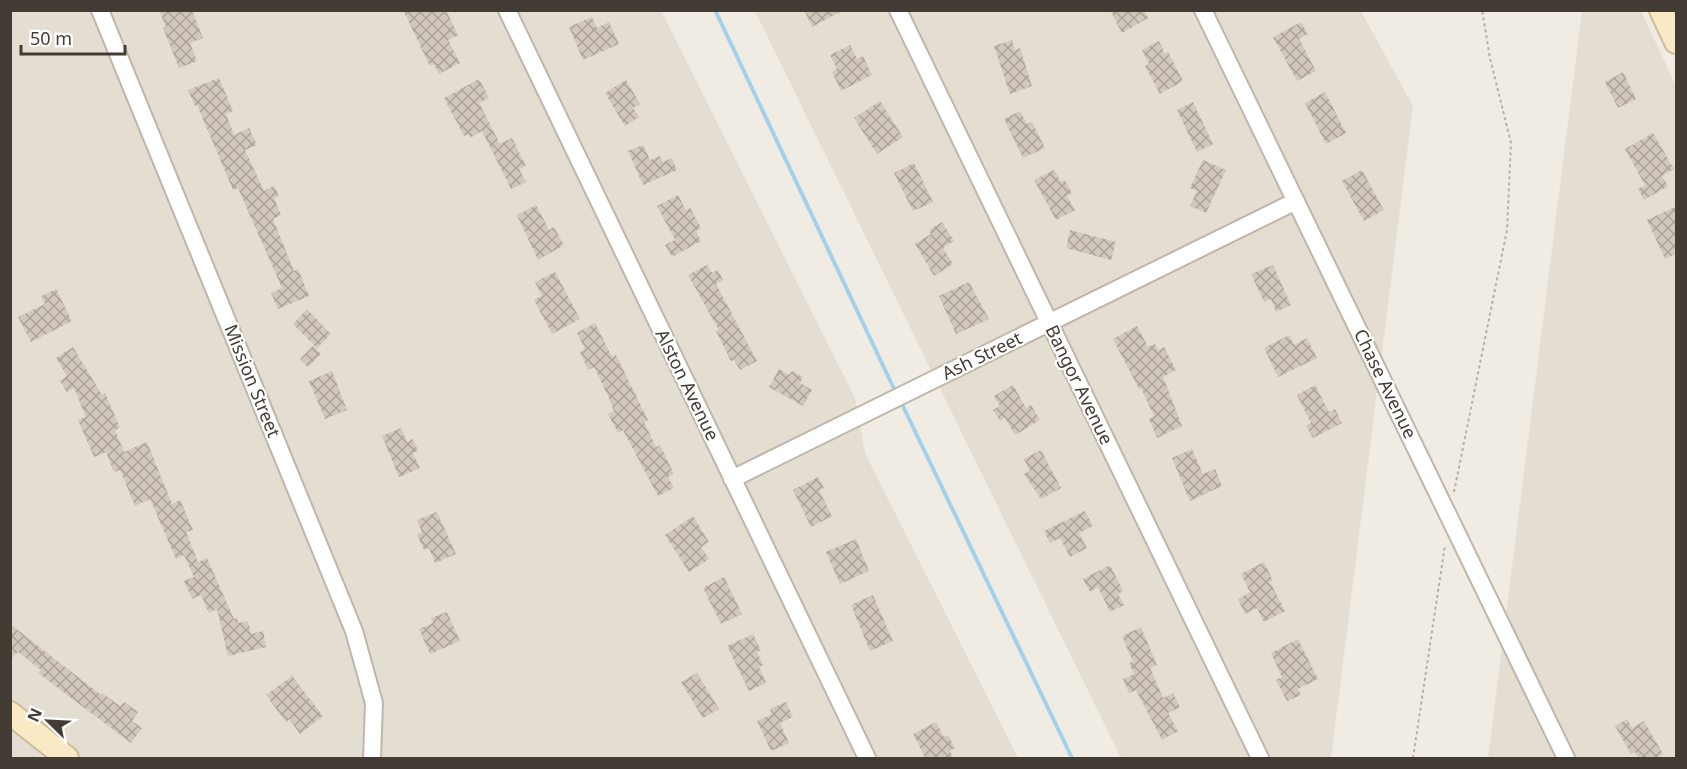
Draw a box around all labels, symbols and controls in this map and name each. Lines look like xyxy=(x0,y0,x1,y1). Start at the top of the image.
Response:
scale bar xyxy=(21,18,124,56)
text: 50 m xyxy=(30,26,72,50)
street label: Mission Street xyxy=(219,321,287,441)
street label: Bangor Avenue xyxy=(1041,321,1119,448)
street label: Alston Avenue xyxy=(651,325,725,444)
street label: Ash Street xyxy=(938,325,1026,385)
street label: Chase Avenue xyxy=(1349,325,1423,442)
north arrow xyxy=(18,691,78,751)
text: N xyxy=(22,704,47,725)

